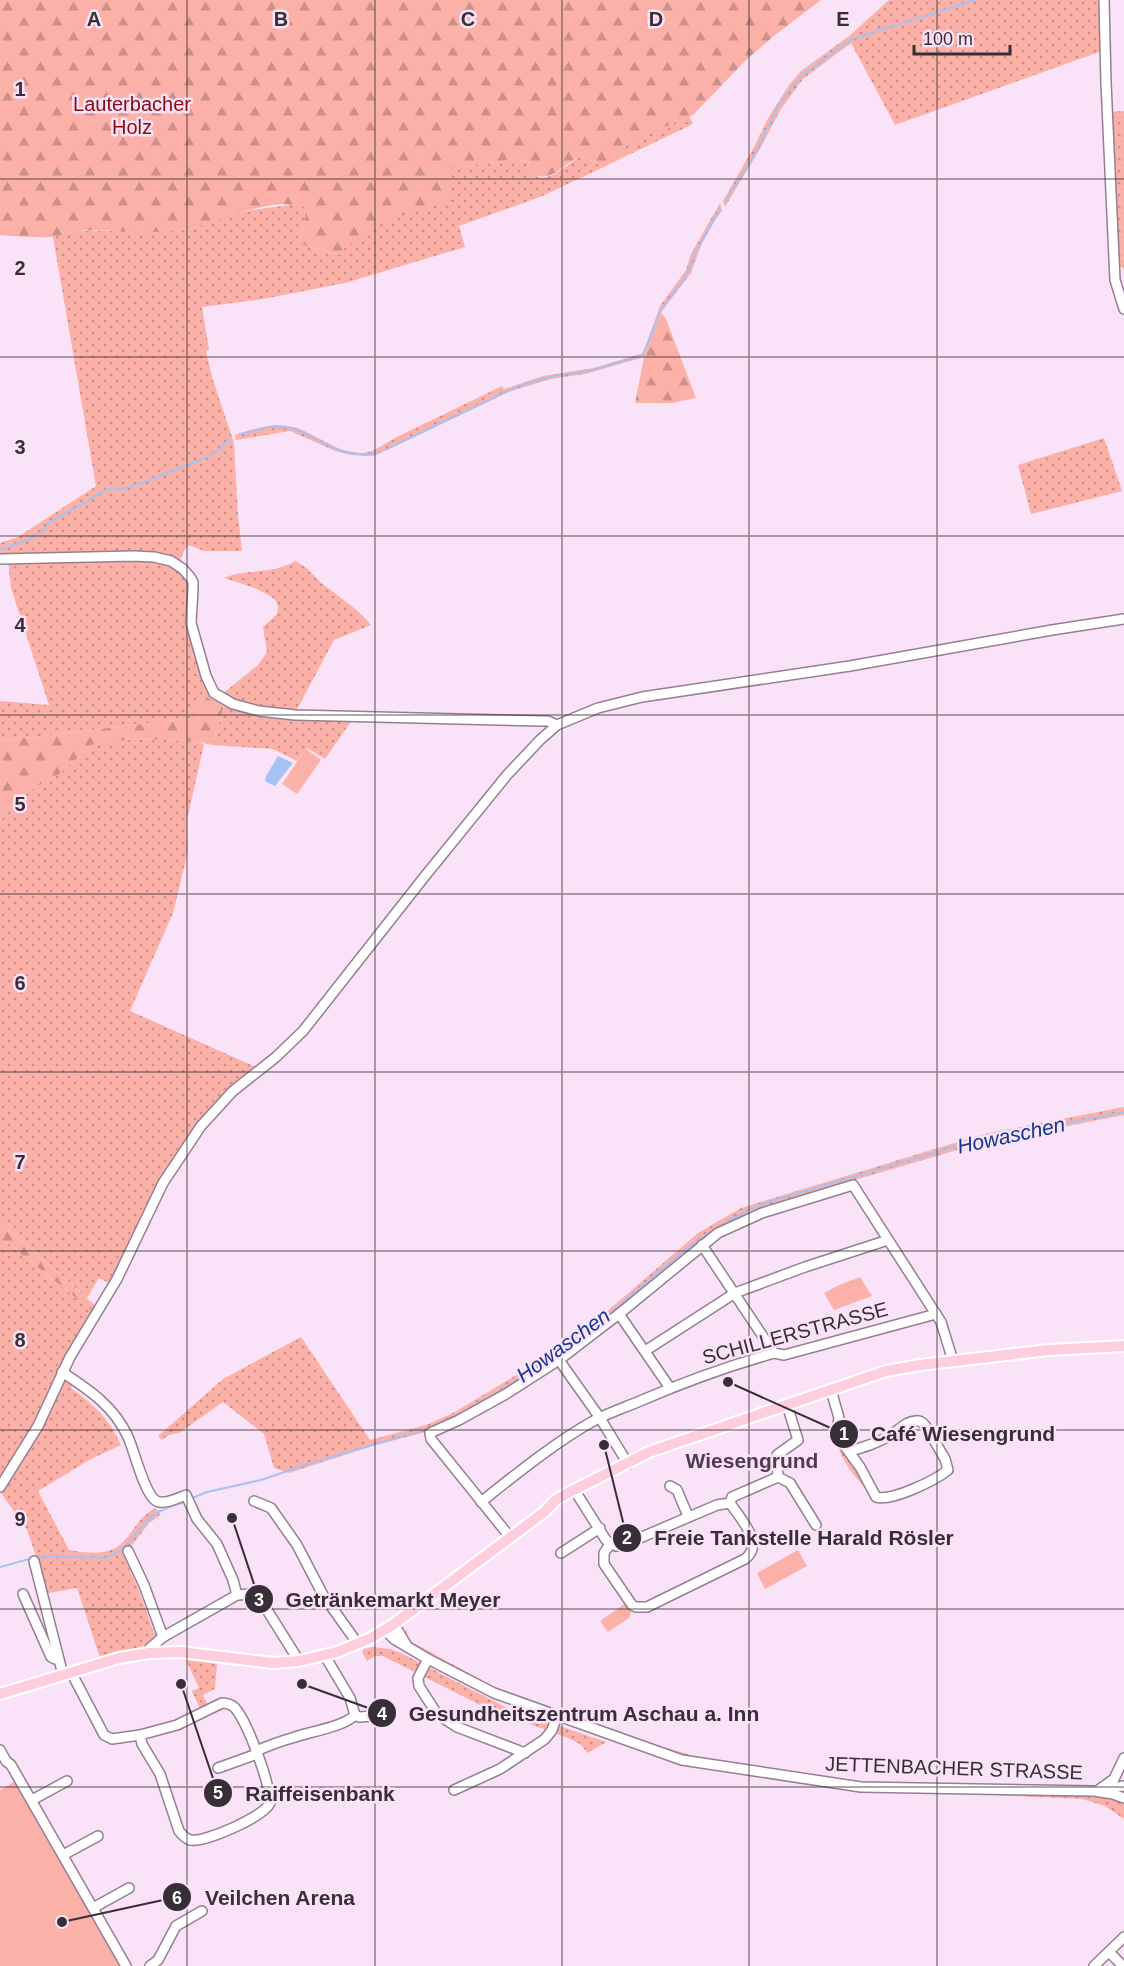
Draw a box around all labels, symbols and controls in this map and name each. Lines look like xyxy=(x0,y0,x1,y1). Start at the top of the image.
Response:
text: A xyxy=(87,8,101,30)
text: B xyxy=(274,8,288,30)
text: C xyxy=(461,8,475,30)
text: D xyxy=(649,8,663,30)
text: E xyxy=(836,8,850,30)
scale bar xyxy=(914,18,1010,56)
text: 100 m xyxy=(923,29,973,49)
text: 1 xyxy=(14,78,26,100)
park label: Lauterbacher Holz xyxy=(73,93,191,138)
text: 2 xyxy=(14,257,26,279)
text: 3 xyxy=(14,436,26,458)
text: 4 xyxy=(14,614,26,636)
text: 5 xyxy=(14,793,26,815)
text: 6 xyxy=(14,972,26,994)
water label: Howaschen xyxy=(955,1112,1067,1158)
text: 7 xyxy=(14,1151,26,1173)
street label: SCHILLERSTRASSE xyxy=(700,1298,890,1368)
water label: Howaschen xyxy=(512,1303,614,1387)
text: 8 xyxy=(14,1329,26,1351)
callout: Café Wiesengrund xyxy=(829,1415,1067,1454)
text: Café Wiesengrund xyxy=(871,1422,1055,1445)
text: 1 xyxy=(839,1424,849,1444)
district label: Wiesengrund xyxy=(686,1449,818,1472)
text: 9 xyxy=(14,1508,26,1530)
callout: Freie Tankstelle Harald Rösler xyxy=(612,1518,966,1557)
text: Freie Tankstelle Harald Rösler xyxy=(654,1526,954,1549)
text: 2 xyxy=(622,1528,632,1548)
callout: Getränkemarkt Meyer xyxy=(244,1580,513,1619)
text: Getränkemarkt Meyer xyxy=(286,1588,500,1611)
text: 3 xyxy=(254,1590,264,1610)
callout: Gesundheitszentrum Aschau a. Inn xyxy=(367,1694,772,1733)
text: Gesundheitszentrum Aschau a. Inn xyxy=(409,1702,759,1725)
text: 4 xyxy=(377,1704,387,1724)
street label: JETTENBACHER STRASSE xyxy=(825,1753,1083,1783)
callout: Raiffeisenbank xyxy=(203,1774,407,1813)
text: Raiffeisenbank xyxy=(245,1782,395,1805)
text: 5 xyxy=(213,1783,223,1803)
callout: Veilchen Arena xyxy=(162,1878,367,1917)
text: Veilchen Arena xyxy=(205,1886,355,1909)
text: 6 xyxy=(172,1888,182,1908)

